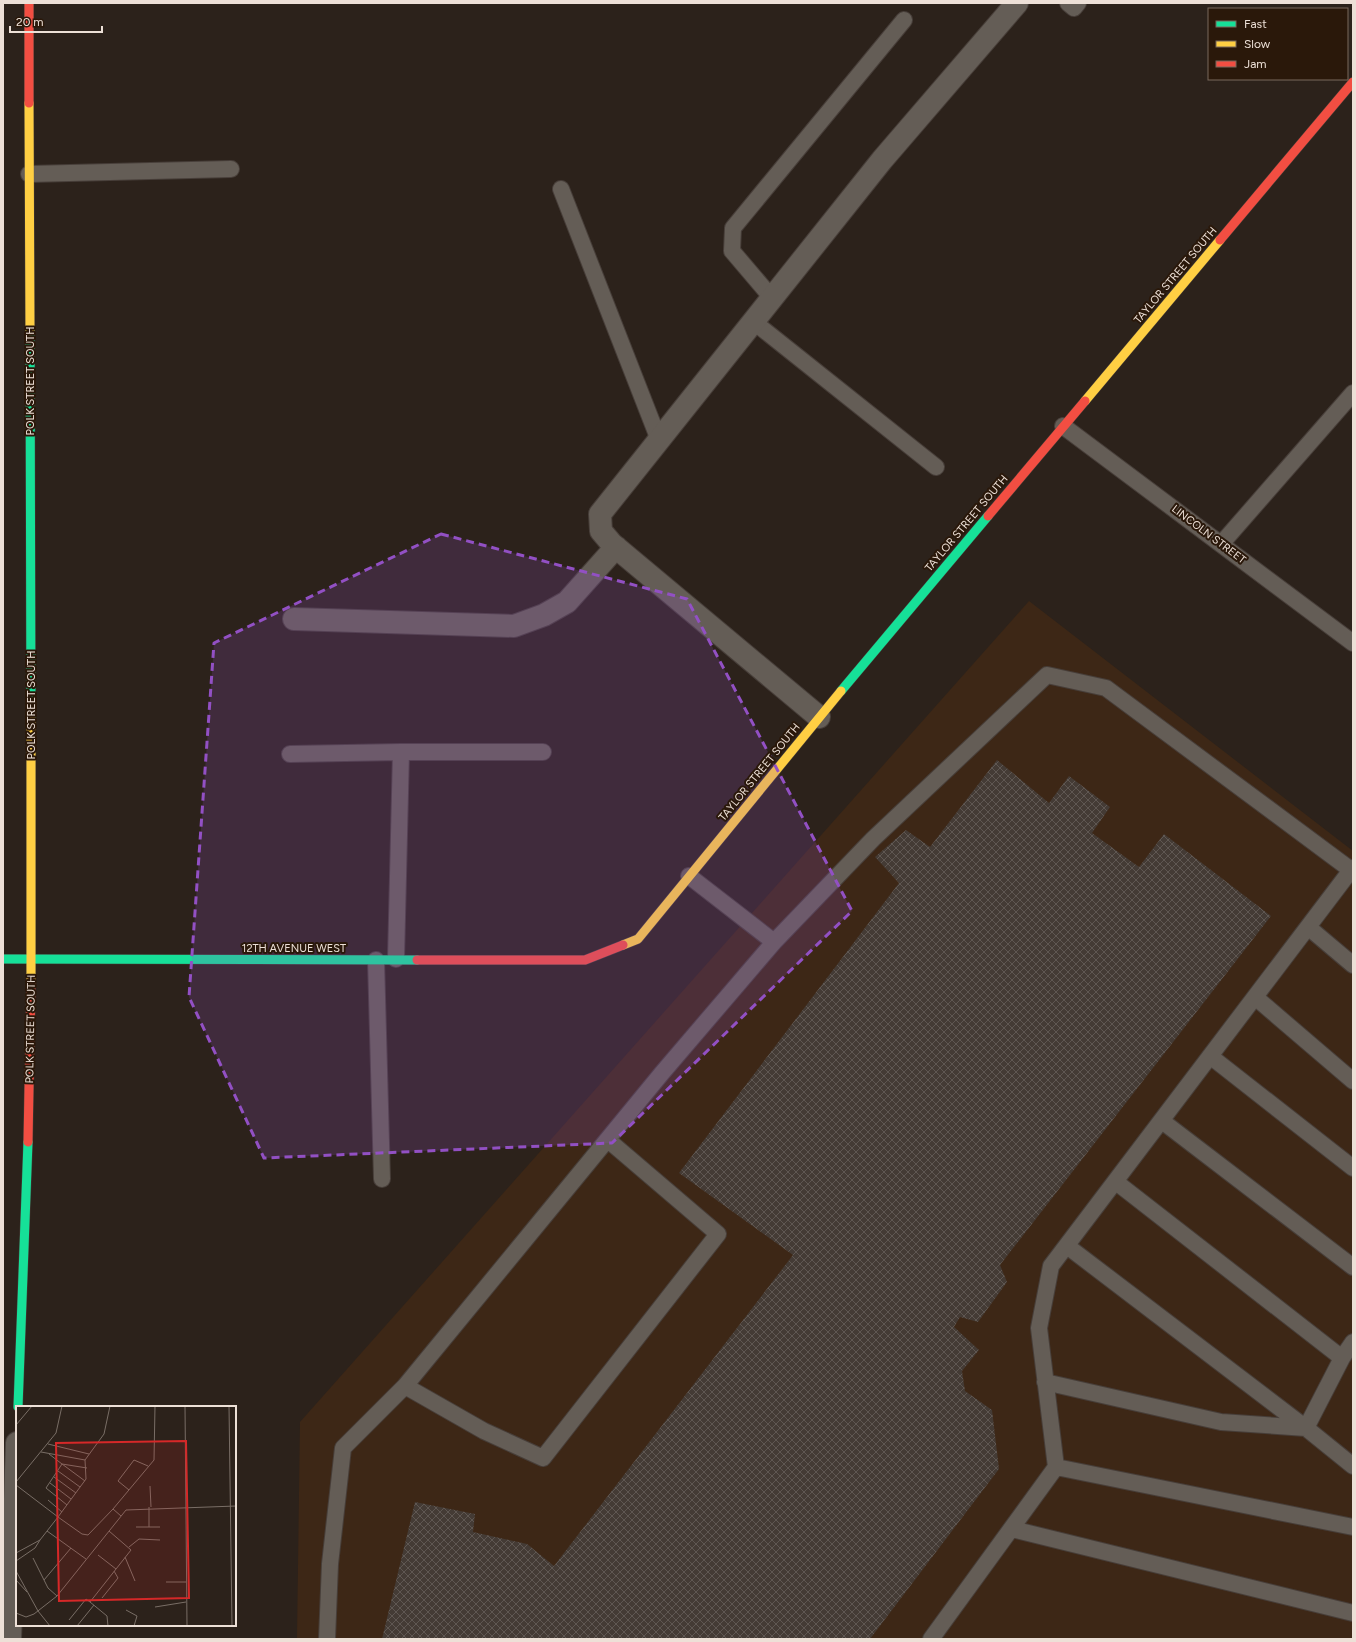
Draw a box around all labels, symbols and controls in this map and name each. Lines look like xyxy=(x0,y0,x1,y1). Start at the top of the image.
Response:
scale bar xyxy=(10,8,102,34)
legend xyxy=(1208,8,1348,80)
text: 20 m xyxy=(16,15,44,29)
text: Fast xyxy=(1244,17,1267,31)
text: Slow xyxy=(1244,37,1271,51)
text: Jam xyxy=(1244,57,1267,71)
street label: TAYLOR STREET SOUTH xyxy=(1131,224,1220,326)
street label: POLK STREET SOUTH xyxy=(24,327,37,435)
street label: TAYLOR STREET SOUTH xyxy=(922,472,1011,574)
street label: LINCOLN STREET xyxy=(1169,502,1248,567)
street label: POLK STREET SOUTH xyxy=(25,651,38,759)
street label: TAYLOR STREET SOUTH xyxy=(716,721,803,824)
street label: 12TH AVENUE WEST xyxy=(242,942,346,955)
street label: POLK STREET SOUTH xyxy=(23,974,38,1084)
inset map xyxy=(16,1406,236,1626)

